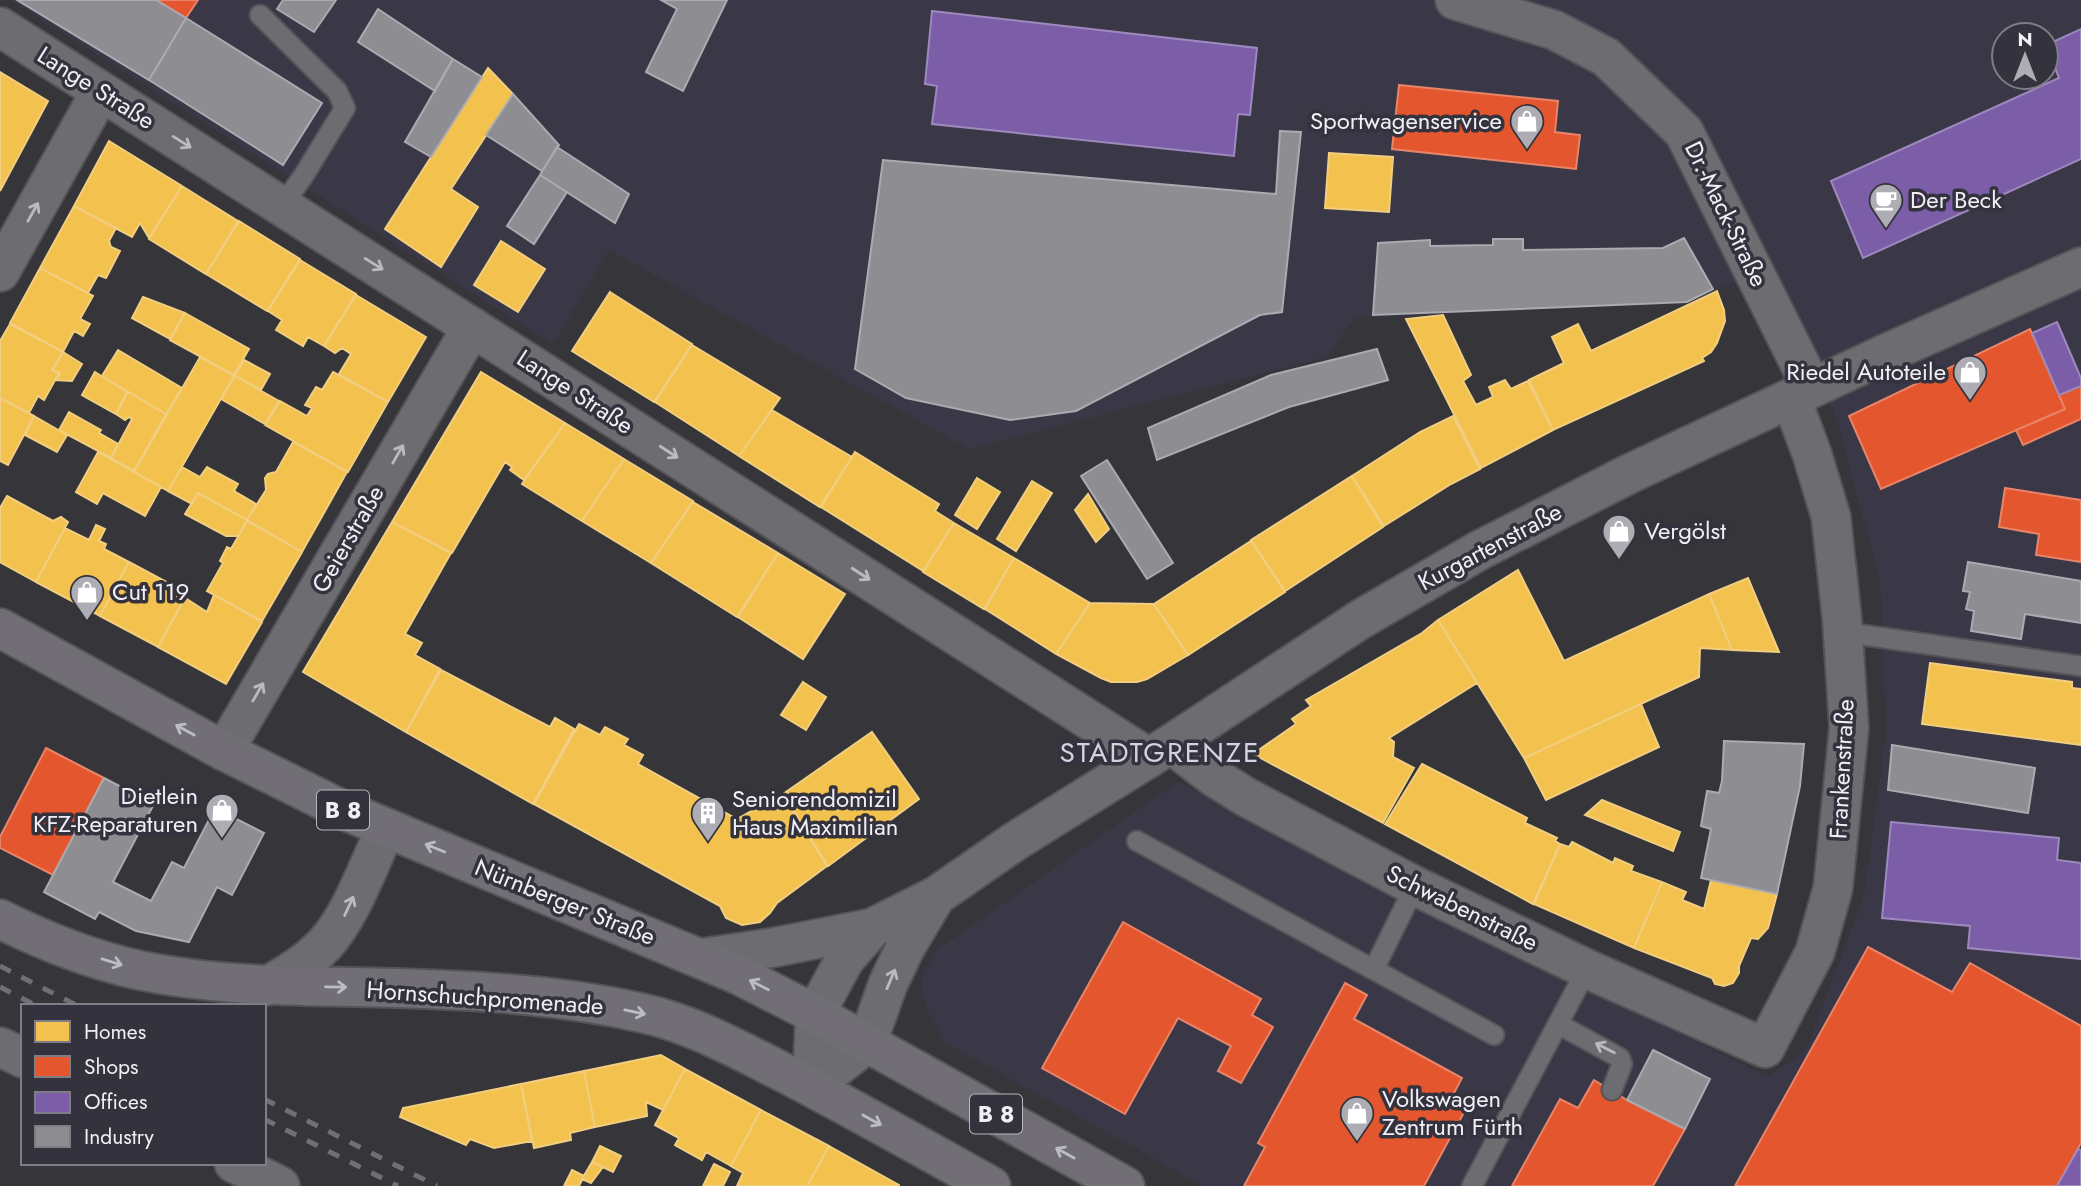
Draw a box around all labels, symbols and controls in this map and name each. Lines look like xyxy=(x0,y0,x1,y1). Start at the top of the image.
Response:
north arrow xyxy=(1990,21,2060,91)
text: N xyxy=(2017,26,2033,53)
street label: Lange Straße xyxy=(31,38,162,138)
shop icon: Sportwagenservice xyxy=(1508,102,1546,151)
place label: Sportwagenservice xyxy=(1310,103,1502,138)
one-way arrow xyxy=(172,135,191,150)
street label: Dr.-Mack-Straße xyxy=(1676,135,1777,292)
cafe icon: Der Beck xyxy=(1867,181,1905,230)
place label: Der Beck xyxy=(1910,182,2002,217)
one-way arrow xyxy=(26,203,40,223)
one-way arrow xyxy=(364,257,383,272)
street label: Lange Straße xyxy=(510,341,640,442)
shop icon: Riedel Autoteile xyxy=(1951,353,1989,402)
place label: Riedel Autoteile xyxy=(1786,354,1946,389)
one-way arrow xyxy=(391,444,405,464)
one-way arrow xyxy=(659,446,679,460)
street label: Geierstraße xyxy=(303,479,392,599)
street label: Kurgartenstraße xyxy=(1412,494,1568,599)
shop icon: Vergölst xyxy=(1600,512,1638,561)
place label: Vergölst xyxy=(1644,513,1726,548)
one-way arrow xyxy=(851,567,870,582)
shop icon: Cut 119 xyxy=(68,573,106,622)
place label: Cut 119 xyxy=(112,574,189,609)
one-way arrow xyxy=(251,683,265,703)
street label: Frankenstraße xyxy=(1820,698,1863,840)
one-way arrow xyxy=(176,723,196,737)
district label: STADTGRENZE xyxy=(1059,732,1261,773)
place label: Dietlein KFZ-Reparaturen xyxy=(33,778,198,841)
place label: Seniorendomizil Haus Maximilian xyxy=(732,781,898,844)
road number: B 8 xyxy=(317,790,369,830)
shop icon: Dietlein KFZ-Reparaturen xyxy=(203,791,241,840)
building icon: Seniorendomizil Haus Maximilian xyxy=(689,794,727,843)
one-way arrow xyxy=(425,841,446,854)
street label: Nürnberger Straße xyxy=(470,849,661,954)
street label: Schwabenstraße xyxy=(1381,856,1544,959)
one-way arrow xyxy=(343,896,356,917)
one-way arrow xyxy=(101,957,123,970)
one-way arrow xyxy=(885,969,898,990)
street label: Hornschuchpromenade xyxy=(365,972,605,1023)
one-way arrow xyxy=(749,978,770,992)
one-way arrow xyxy=(324,980,347,994)
legend xyxy=(21,1004,266,1165)
one-way arrow xyxy=(623,1005,646,1019)
text: Homes xyxy=(84,1017,146,1047)
one-way arrow xyxy=(1595,1041,1616,1055)
text: Shops xyxy=(84,1052,138,1082)
place label: Volkswagen Zentrum Fürth xyxy=(1382,1081,1523,1144)
text: Offices xyxy=(84,1087,147,1117)
road number: B 8 xyxy=(970,1094,1022,1134)
shop icon: Volkswagen Zentrum Fürth xyxy=(1338,1094,1376,1143)
one-way arrow xyxy=(861,1113,881,1127)
text: Industry xyxy=(84,1122,155,1152)
one-way arrow xyxy=(1055,1146,1076,1159)

